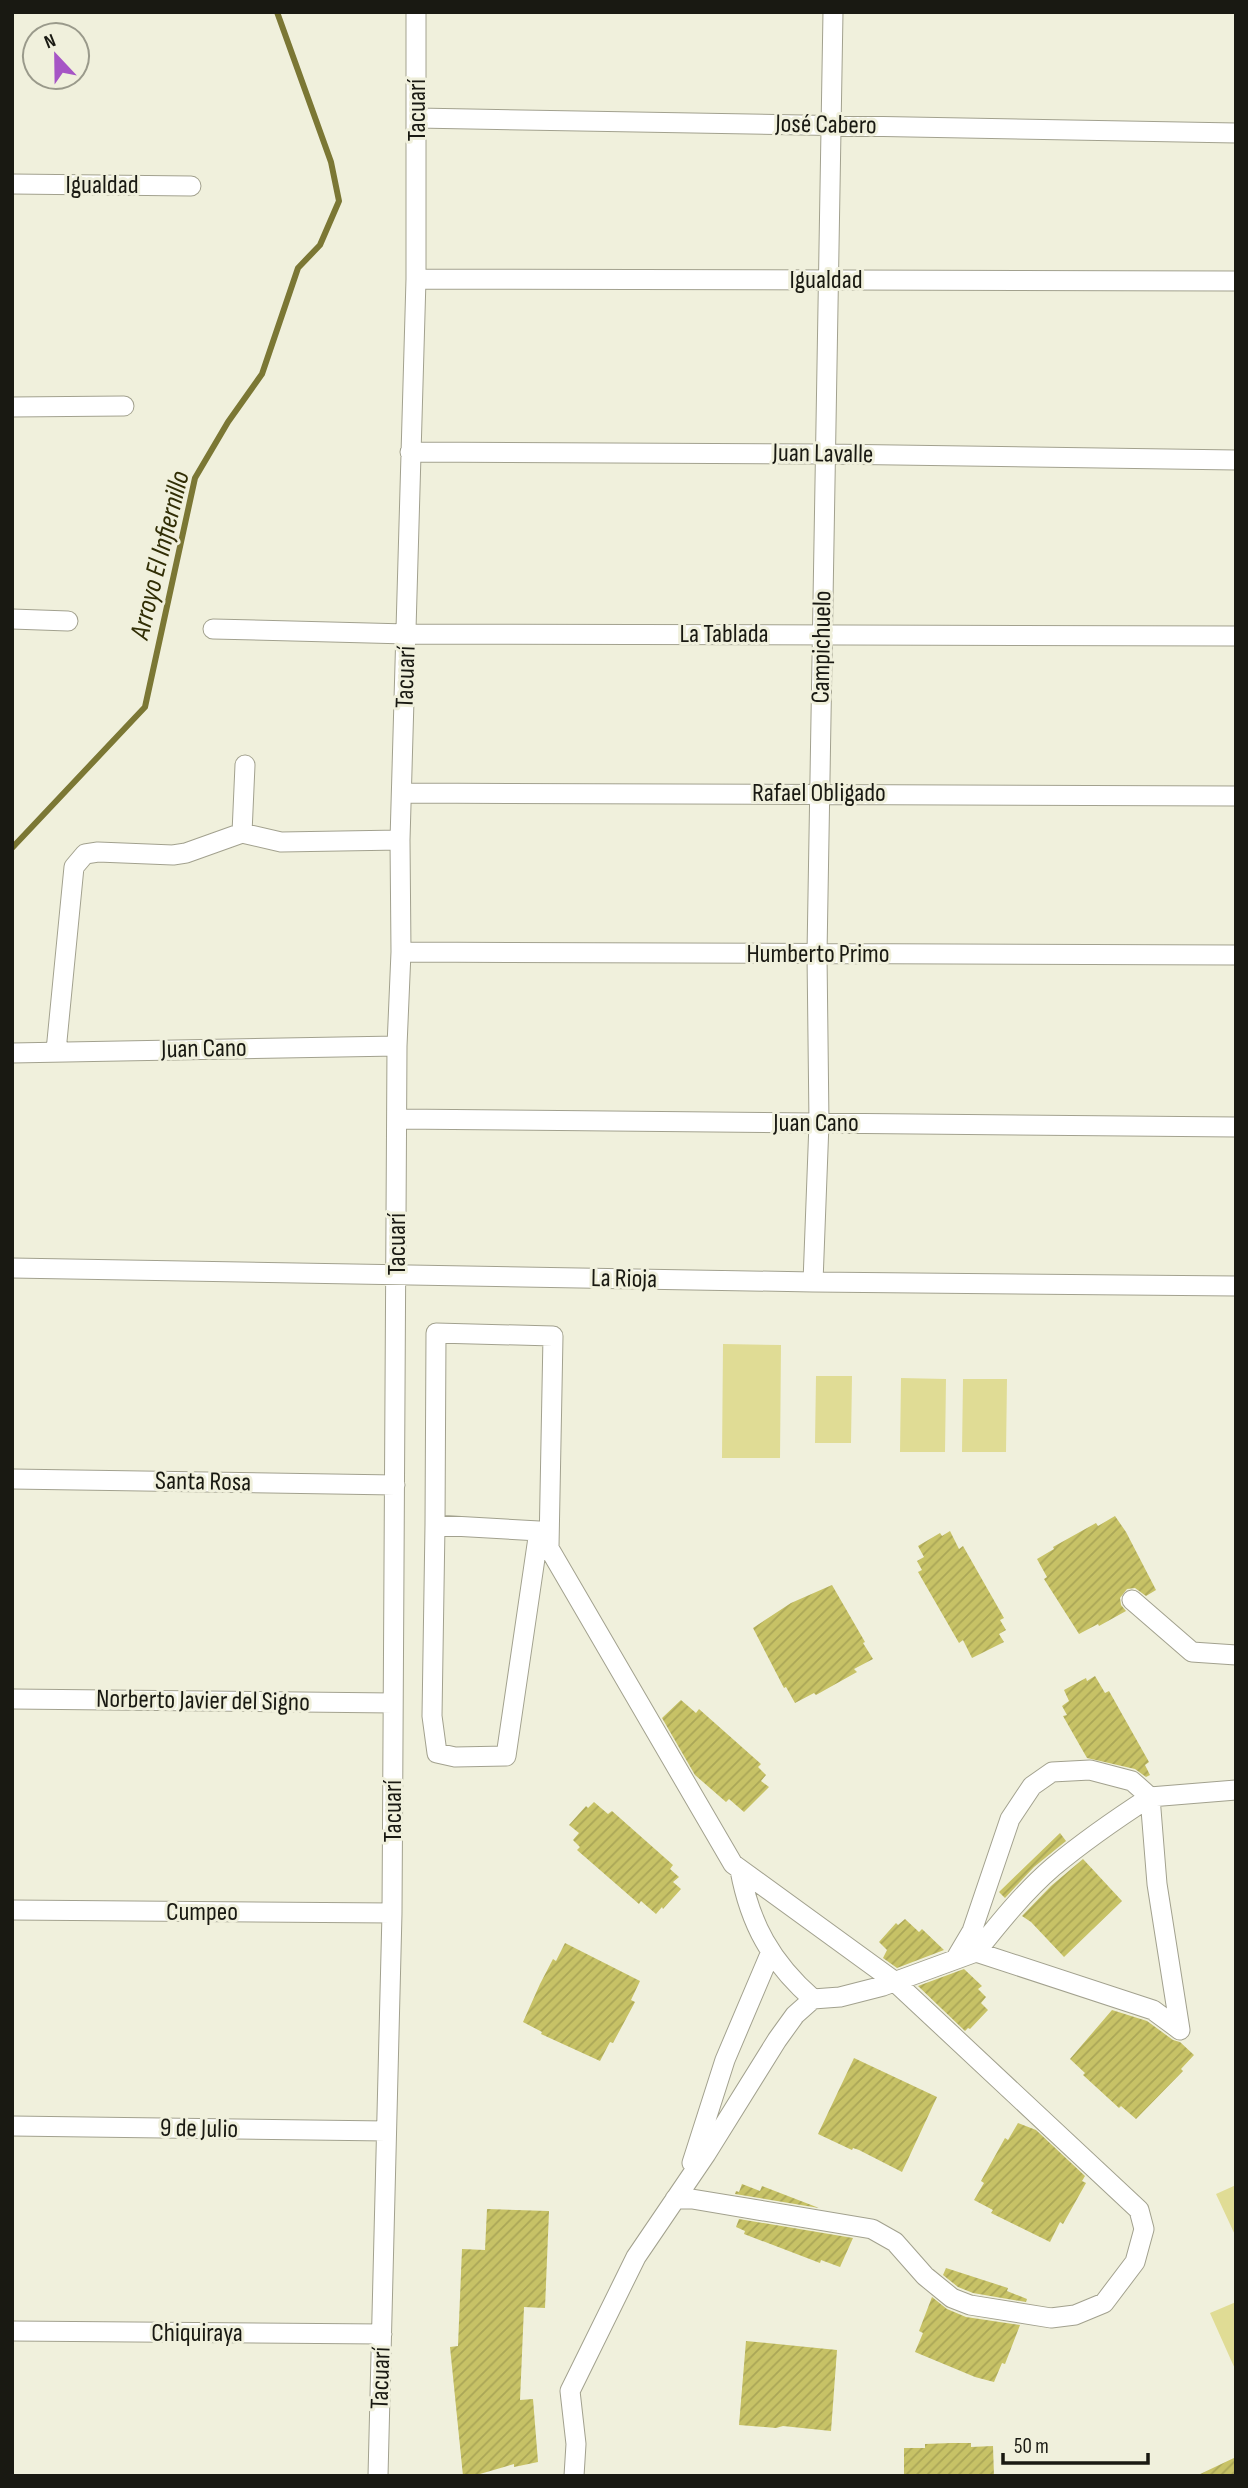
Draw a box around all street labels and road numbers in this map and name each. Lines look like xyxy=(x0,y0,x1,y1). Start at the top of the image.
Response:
street label: Tacuarí xyxy=(402,79,433,141)
street label: José Cabero xyxy=(774,109,877,141)
street label: Igualdad xyxy=(65,170,139,201)
street label: Igualdad xyxy=(789,265,863,296)
street label: Juan Lavalle xyxy=(771,438,874,470)
street label: Campichuelo xyxy=(806,590,838,704)
street label: La Tablada xyxy=(679,619,769,650)
street label: Tacuarí xyxy=(389,645,423,709)
street label: Rafael Obligado xyxy=(752,778,886,809)
street label: Humberto Primo xyxy=(746,939,890,970)
street label: Juan Cano xyxy=(160,1033,247,1065)
street label: Juan Cano xyxy=(772,1108,859,1139)
street label: Tacuarí xyxy=(382,1213,413,1275)
street label: La Rioja xyxy=(591,1263,657,1295)
street label: Santa Rosa xyxy=(155,1466,251,1498)
street label: Norberto Javier del Signo xyxy=(96,1684,310,1718)
street label: Tacuarí xyxy=(378,1780,409,1842)
street label: Cumpeo xyxy=(166,1897,238,1928)
street label: 9 de Julio xyxy=(160,2113,238,2145)
street label: Chiquiraya xyxy=(151,2318,243,2349)
street label: Tacuarí xyxy=(364,2346,398,2410)

